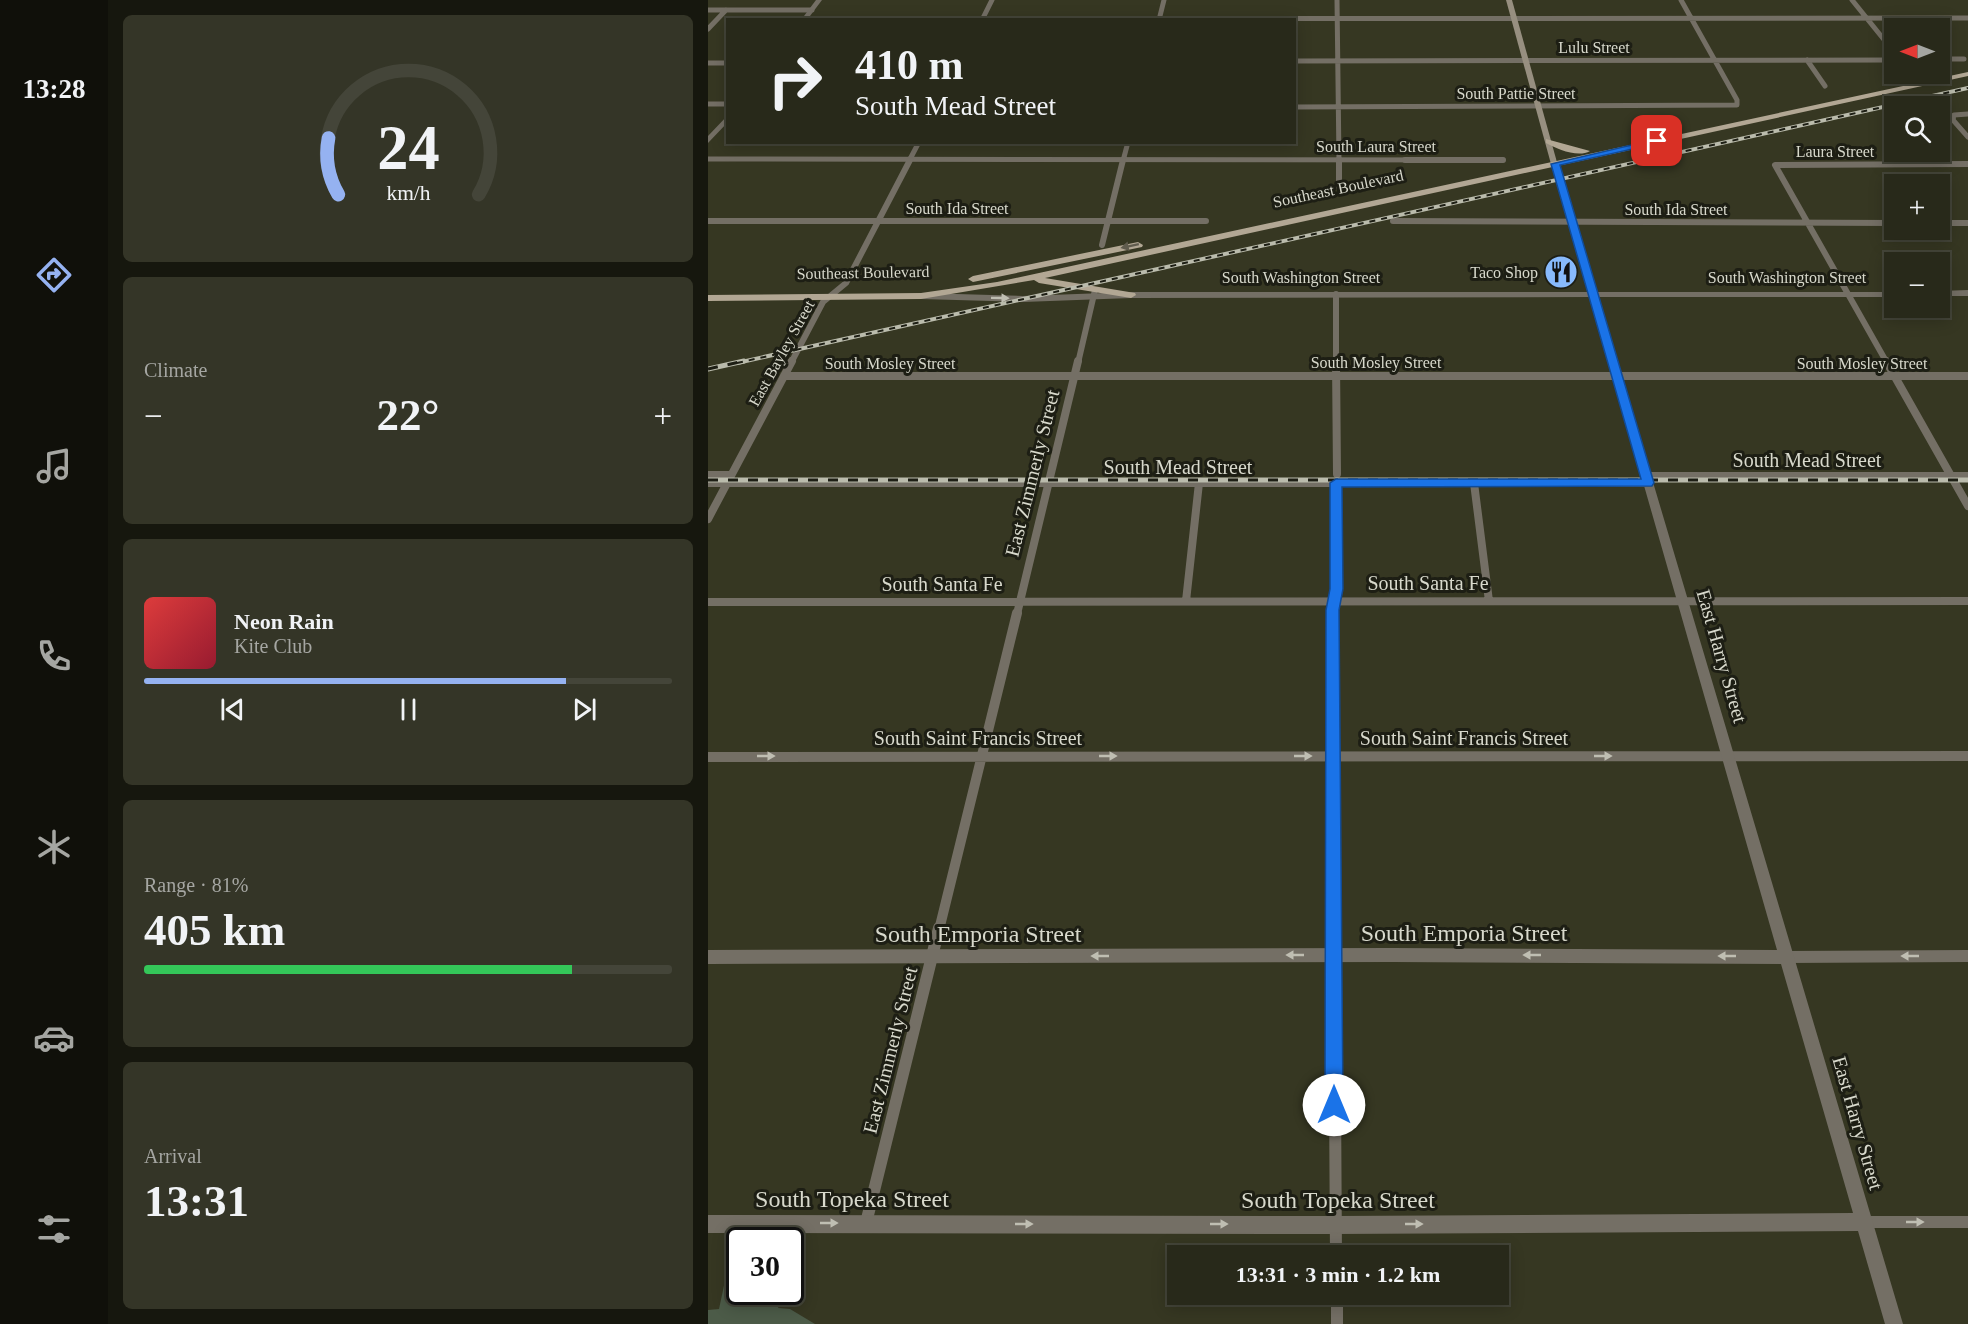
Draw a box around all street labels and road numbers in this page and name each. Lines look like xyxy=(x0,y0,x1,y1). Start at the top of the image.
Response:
street label: Lulu Street xyxy=(1558,39,1630,56)
street label: South Pattie Street xyxy=(1456,85,1576,102)
street label: South Laura Street xyxy=(1316,138,1437,155)
street label: Laura Street xyxy=(1796,143,1875,160)
street label: Southeast Boulevard xyxy=(1271,166,1405,211)
street label: South Ida Street xyxy=(905,200,1009,217)
street label: South Ida Street xyxy=(1624,201,1728,218)
street label: Southeast Boulevard xyxy=(796,263,930,282)
street label: South Washington Street xyxy=(1222,269,1381,287)
street label: South Washington Street xyxy=(1708,269,1867,287)
street label: East Bayley Street xyxy=(745,297,819,410)
street label: South Mosley Street xyxy=(1311,354,1442,372)
street label: South Mosley Street xyxy=(825,355,956,373)
street label: South Mosley Street xyxy=(1797,355,1928,373)
street label: East Zimmerly Street xyxy=(1001,387,1064,559)
street label: South Mead Street xyxy=(1733,449,1882,471)
street label: South Mead Street xyxy=(1104,456,1253,478)
street label: South Santa Fe xyxy=(1367,572,1489,594)
street label: South Santa Fe xyxy=(881,573,1003,595)
street label: East Harry Street xyxy=(1691,587,1752,726)
street label: South Saint Francis Street xyxy=(874,727,1083,749)
street label: South Saint Francis Street xyxy=(1360,727,1569,749)
street label: South Emporia Street xyxy=(1361,920,1568,946)
street label: South Emporia Street xyxy=(875,921,1082,947)
street label: East Zimmerly Street xyxy=(859,964,922,1136)
street label: East Harry Street xyxy=(1827,1054,1888,1193)
street label: South Topeka Street xyxy=(755,1186,949,1212)
street label: South Topeka Street xyxy=(1241,1187,1435,1213)

